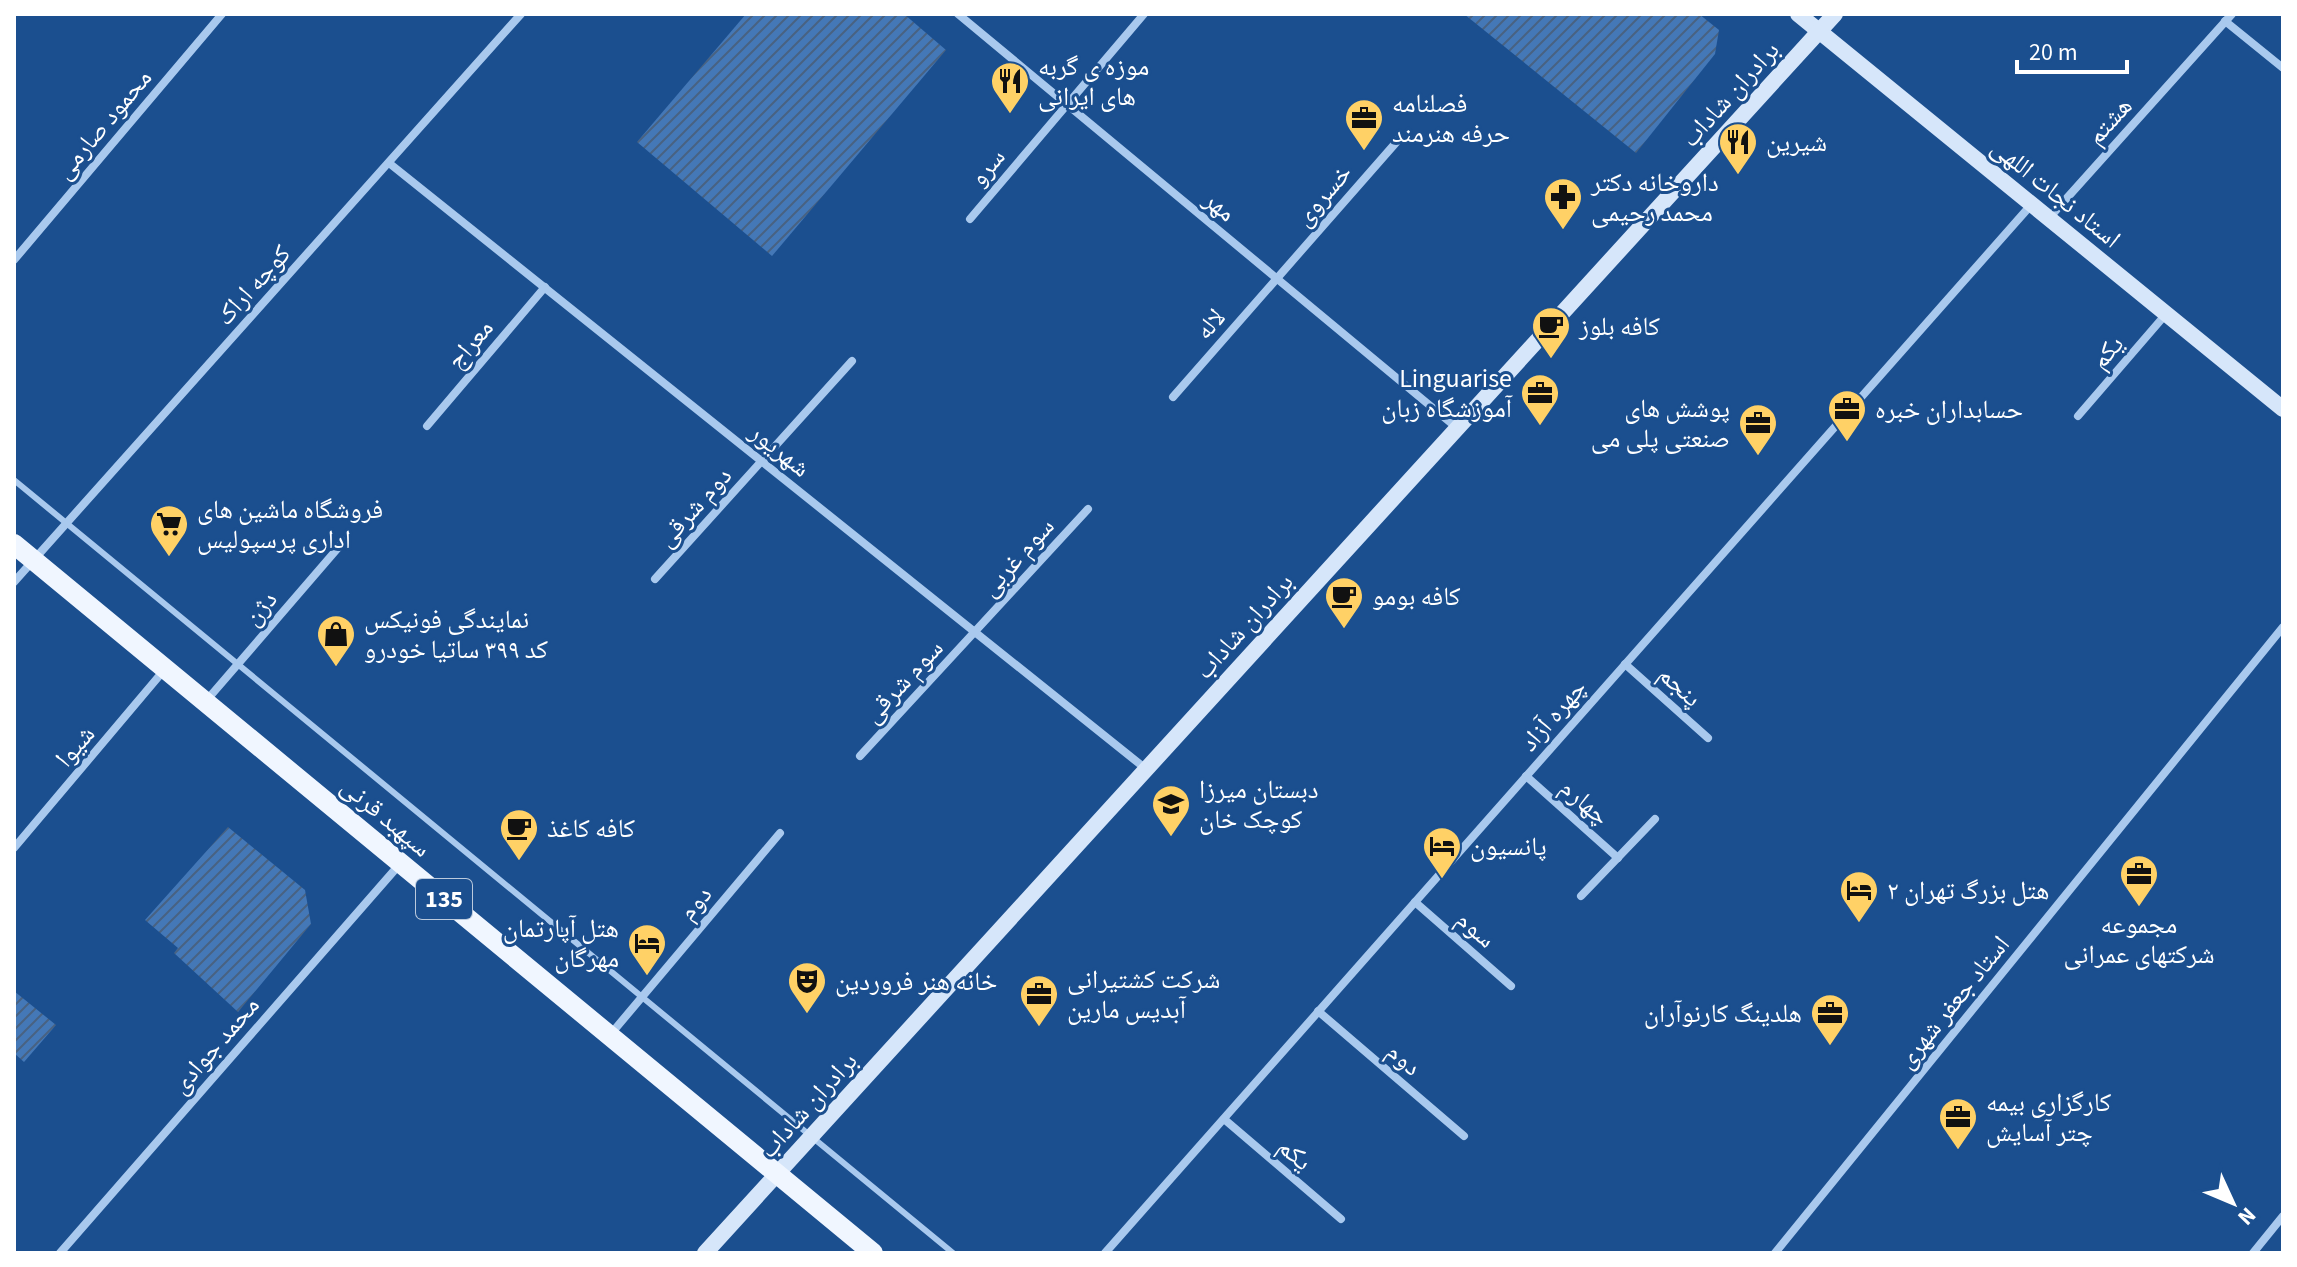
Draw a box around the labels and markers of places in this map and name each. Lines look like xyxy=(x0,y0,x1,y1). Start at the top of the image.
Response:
place label: موزه ی گربه های ایرانی xyxy=(1038,48,1149,115)
restaurant icon: موزه ی گربه های ایرانی xyxy=(989,60,1031,115)
place label: فصلنامه حرفه هنرمند xyxy=(1392,85,1510,152)
office icon: فصلنامه حرفه هنرمند xyxy=(1343,97,1385,152)
restaurant icon: شیرین xyxy=(1717,121,1759,176)
place label: شیرین xyxy=(1766,124,1827,161)
place label: داروخانه دکتر محمد رحیمی xyxy=(1590,164,1719,231)
pharmacy icon: داروخانه دکتر محمد رحیمی xyxy=(1542,176,1584,231)
cafe icon: کافه بلوز xyxy=(1530,305,1572,360)
place label: کافه بلوز xyxy=(1578,308,1660,345)
place label: Linguarise آموزشگاه زبان xyxy=(1381,360,1513,427)
office icon: Linguarise آموزشگاه زبان xyxy=(1519,372,1561,427)
office icon: حسابداران خبره xyxy=(1826,388,1868,443)
place label: پوشش های صنعتی پلی می xyxy=(1591,390,1730,457)
place label: حسابداران خبره xyxy=(1875,391,2023,428)
office icon: پوشش های صنعتی پلی می xyxy=(1737,402,1779,457)
place label: فروشگاه ماشین های اداری پرسپولیس xyxy=(197,491,383,558)
supermarket icon: فروشگاه ماشین های اداری پرسپولیس xyxy=(148,503,190,558)
cafe icon: کافه بومو xyxy=(1323,575,1365,630)
place label: کافه بومو xyxy=(1372,578,1461,615)
place label: نمایندگی فونیکس کد ۳۹۹ ساتیا خودرو xyxy=(364,601,548,668)
shop icon: نمایندگی فونیکس کد ۳۹۹ ساتیا خودرو xyxy=(315,613,357,668)
place label: دبستان میرزا کوچک خان xyxy=(1199,771,1318,838)
school or university icon: دبستان میرزا کوچک خان xyxy=(1150,783,1192,838)
cafe icon: کافه کاغذ xyxy=(498,807,540,862)
place label: کافه کاغذ xyxy=(547,810,635,847)
hotel icon: پانسیون xyxy=(1421,825,1463,880)
place label: پانسیون xyxy=(1470,828,1547,865)
office icon: مجموعه شرکتهای عمرانی xyxy=(2118,853,2160,908)
hotel icon: هتل بزرگ تهران ۲ xyxy=(1838,869,1880,924)
place label: هتل بزرگ تهران ۲ xyxy=(1887,872,2049,909)
place label: مجموعه شرکتهای عمرانی xyxy=(2063,906,2215,973)
place label: هتل آپارتمان مهرگان xyxy=(503,910,619,977)
hotel icon: هتل آپارتمان مهرگان xyxy=(626,922,668,977)
theatre icon: خانه هنر فروردین xyxy=(786,960,828,1015)
place label: شرکت کشتیرانی آبدیس مارین xyxy=(1067,961,1220,1028)
place label: خانه هنر فروردین xyxy=(835,963,997,1000)
office icon: شرکت کشتیرانی آبدیس مارین xyxy=(1018,973,1060,1028)
office icon: هلدینگ کارنوآران xyxy=(1809,992,1851,1047)
place label: هلدینگ کارنوآران xyxy=(1644,995,1802,1032)
place label: کارگزاری بیمه چتر آسایش xyxy=(1986,1084,2111,1151)
office icon: کارگزاری بیمه چتر آسایش xyxy=(1937,1096,1979,1151)

